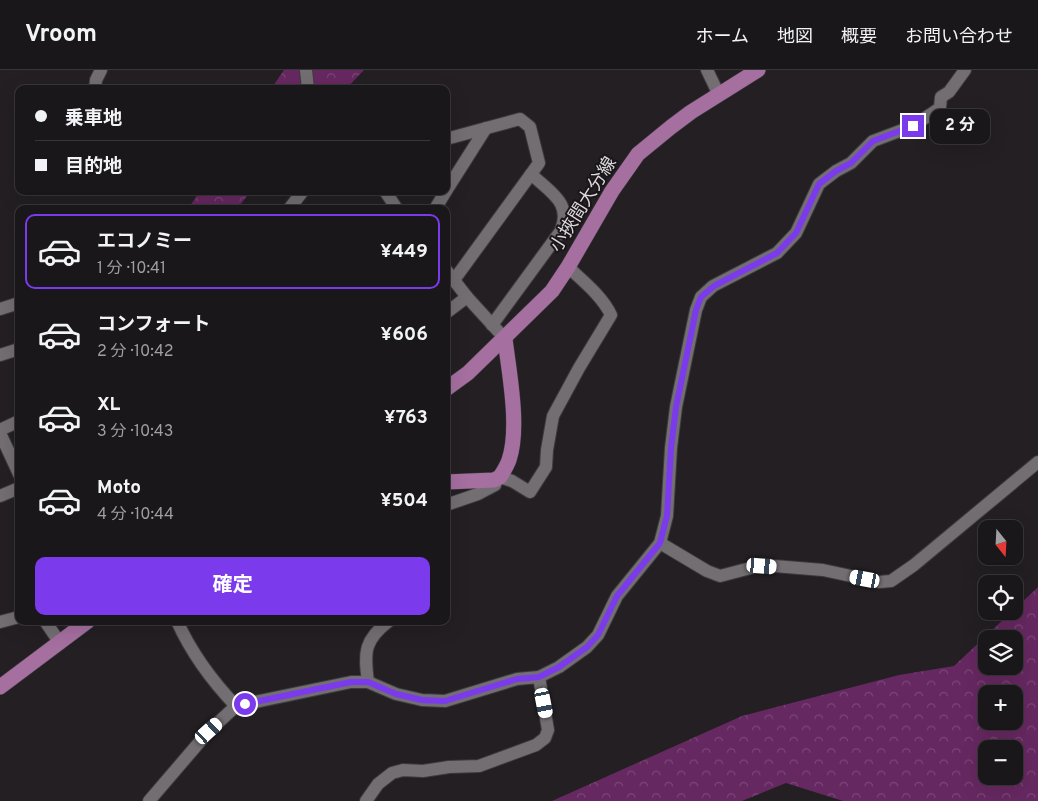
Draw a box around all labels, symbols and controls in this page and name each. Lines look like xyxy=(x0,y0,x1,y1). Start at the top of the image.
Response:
text: Vroom xyxy=(25,20,97,50)
text: ホーム xyxy=(696,26,749,49)
text: 地図 xyxy=(777,26,813,49)
text: 概要 xyxy=(841,26,877,49)
text: お問い合わせ xyxy=(905,26,1013,49)
text: 乗車地 xyxy=(65,107,122,131)
callout: 2 分 xyxy=(930,108,990,144)
route end xyxy=(902,115,924,137)
text: 2 分 xyxy=(945,116,975,136)
street label: 小挾間大分線 xyxy=(546,153,622,257)
text: 目的地 xyxy=(65,155,122,179)
icon: car xyxy=(37,229,82,274)
text: エコノミー xyxy=(97,230,192,254)
text: ¥449 xyxy=(380,240,428,264)
text: 1 分 · 10:41 xyxy=(97,259,166,279)
icon: car xyxy=(37,312,82,357)
text: コンフォート xyxy=(97,313,210,337)
text: ¥606 xyxy=(381,323,428,347)
text: 2 分 · 10:42 xyxy=(97,342,174,362)
text: XL xyxy=(97,393,120,417)
icon: car xyxy=(37,395,82,440)
text: ¥763 xyxy=(384,406,428,430)
text: 3 分 · 10:43 xyxy=(97,422,173,442)
text: Moto xyxy=(97,476,141,500)
icon: car xyxy=(37,478,82,523)
text: ¥504 xyxy=(380,489,428,513)
text: 4 分 · 10:44 xyxy=(97,505,174,525)
north arrow xyxy=(978,520,1022,565)
map controls xyxy=(978,520,1023,785)
button: 確定 xyxy=(35,557,430,615)
car xyxy=(746,557,777,575)
car xyxy=(848,569,881,589)
button: locate xyxy=(978,575,1023,620)
button: layers xyxy=(978,630,1023,675)
button: + xyxy=(978,685,1023,730)
car xyxy=(533,687,554,719)
route start xyxy=(234,693,256,715)
car xyxy=(192,715,225,747)
button: − xyxy=(978,740,1023,785)

